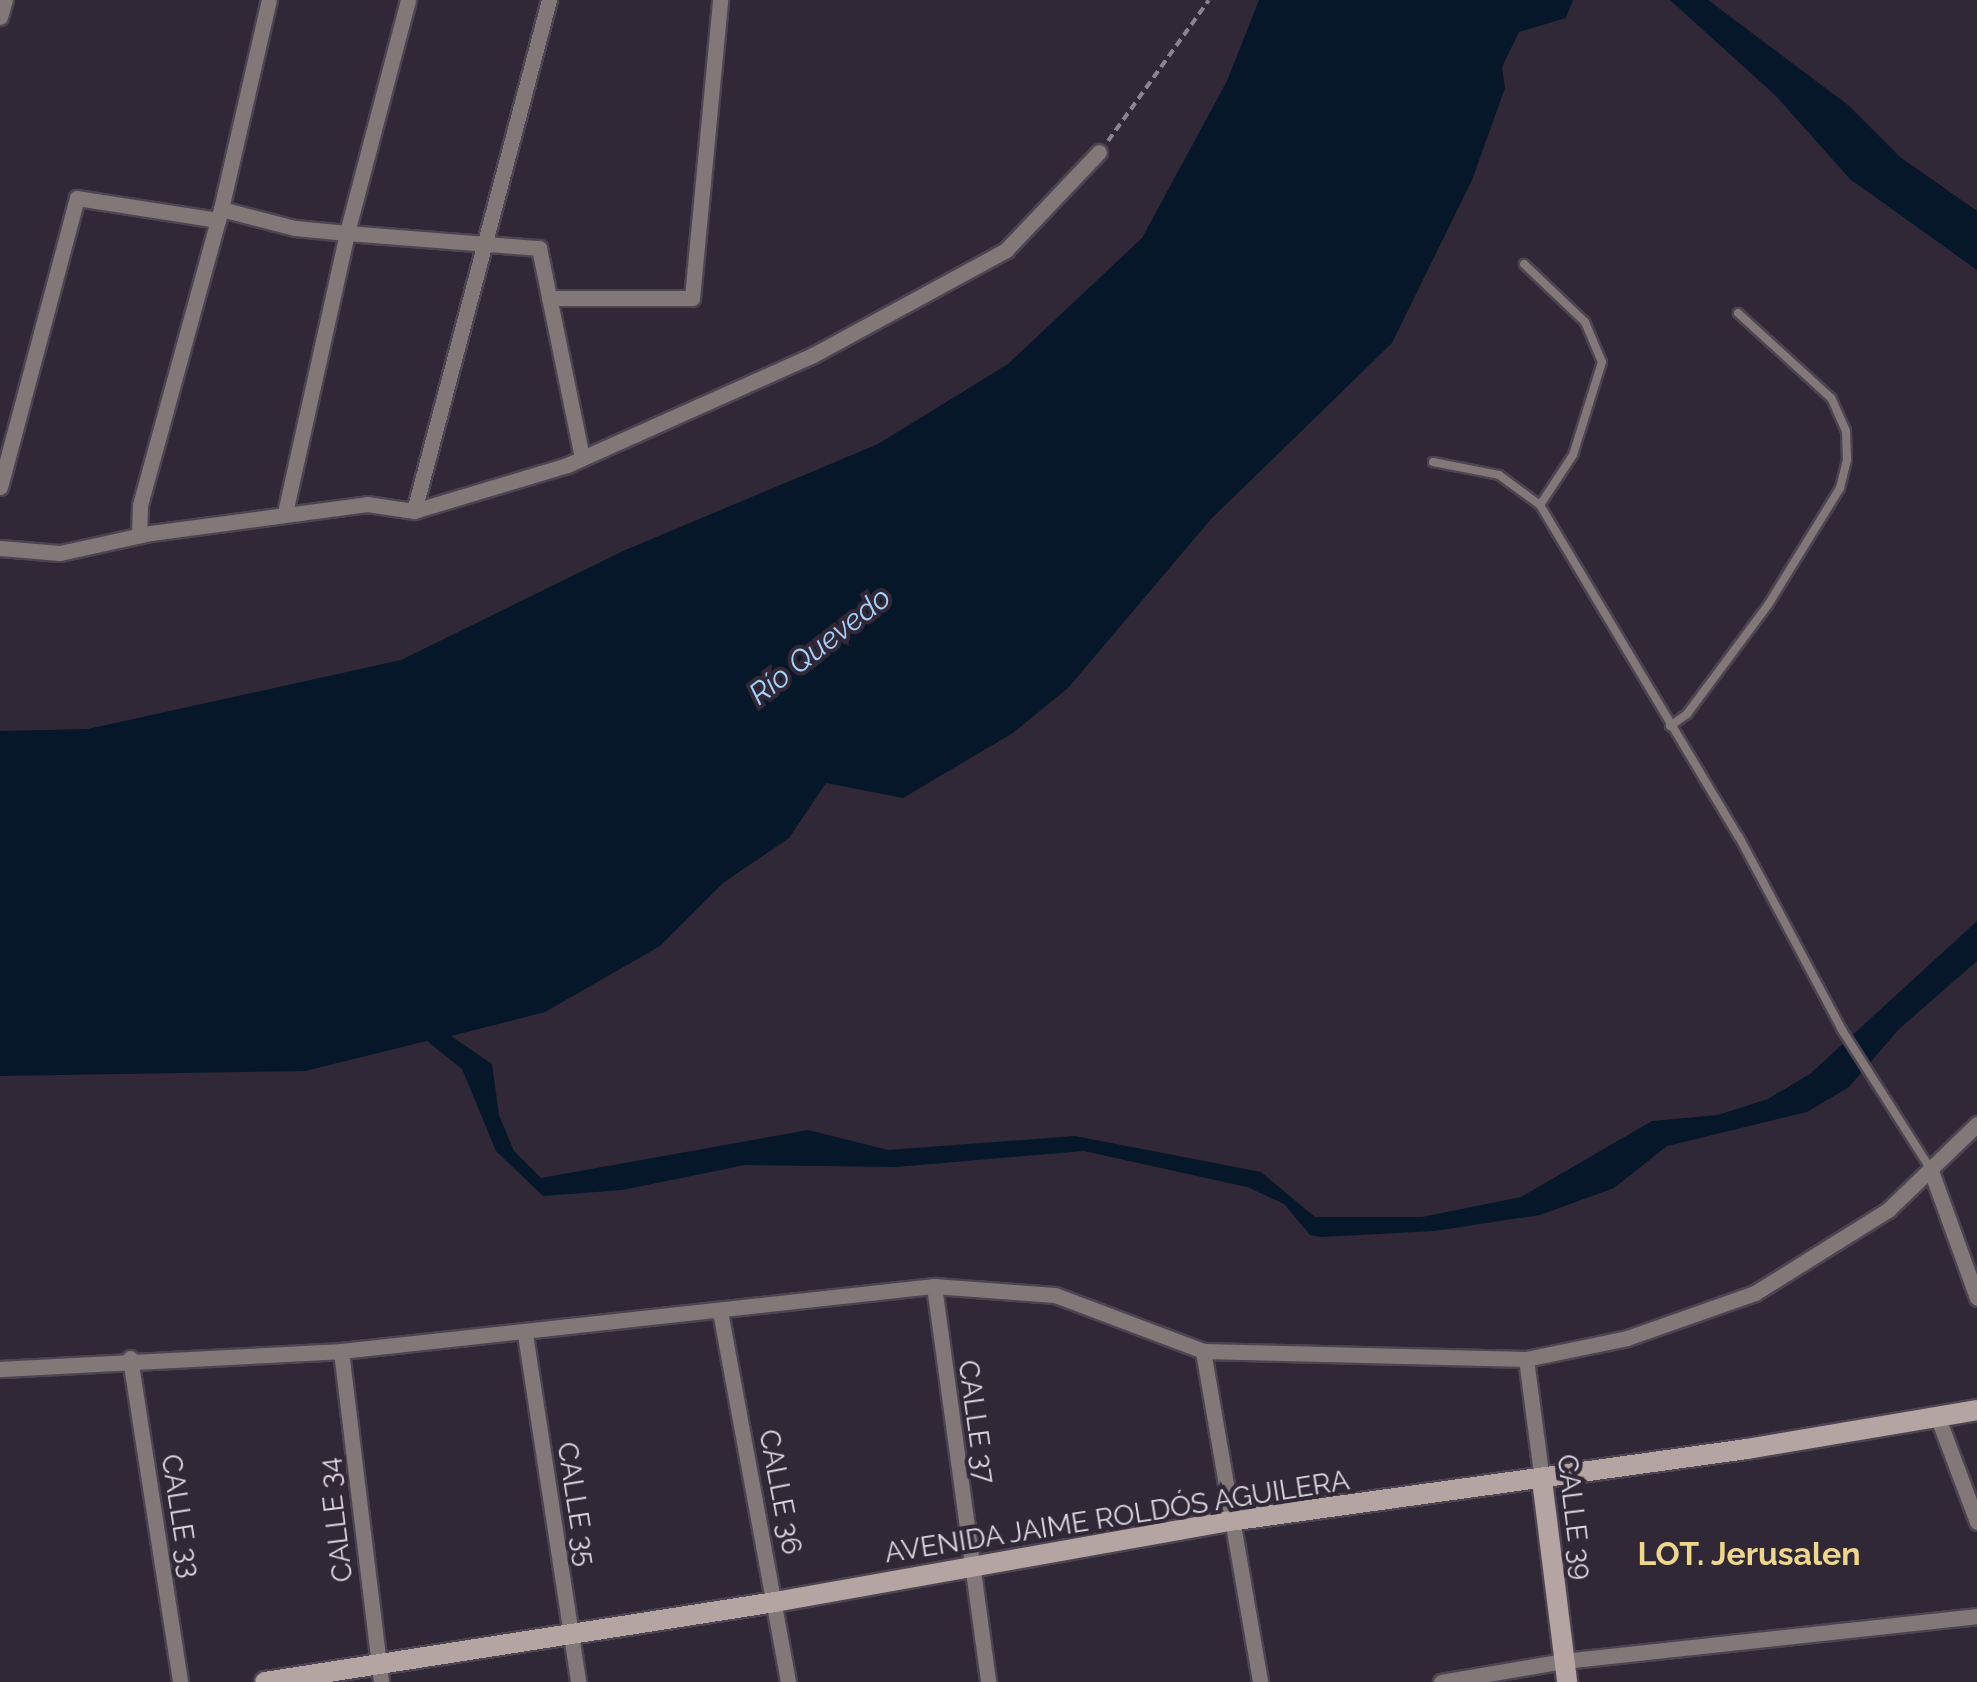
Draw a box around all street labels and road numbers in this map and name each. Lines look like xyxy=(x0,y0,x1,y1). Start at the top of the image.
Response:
street label: CALLE 37 xyxy=(951,1358,1001,1486)
street label: CALLE 36 xyxy=(751,1427,809,1557)
street label: CALLE 35 xyxy=(550,1440,602,1568)
street label: CALLE 33 xyxy=(154,1452,206,1580)
street label: CALLE 39 xyxy=(1550,1452,1598,1582)
street label: CALLE 34 xyxy=(312,1456,360,1584)
street label: AVENIDA JAIME ROLDÓS AGUILERA xyxy=(881,1463,1353,1571)

